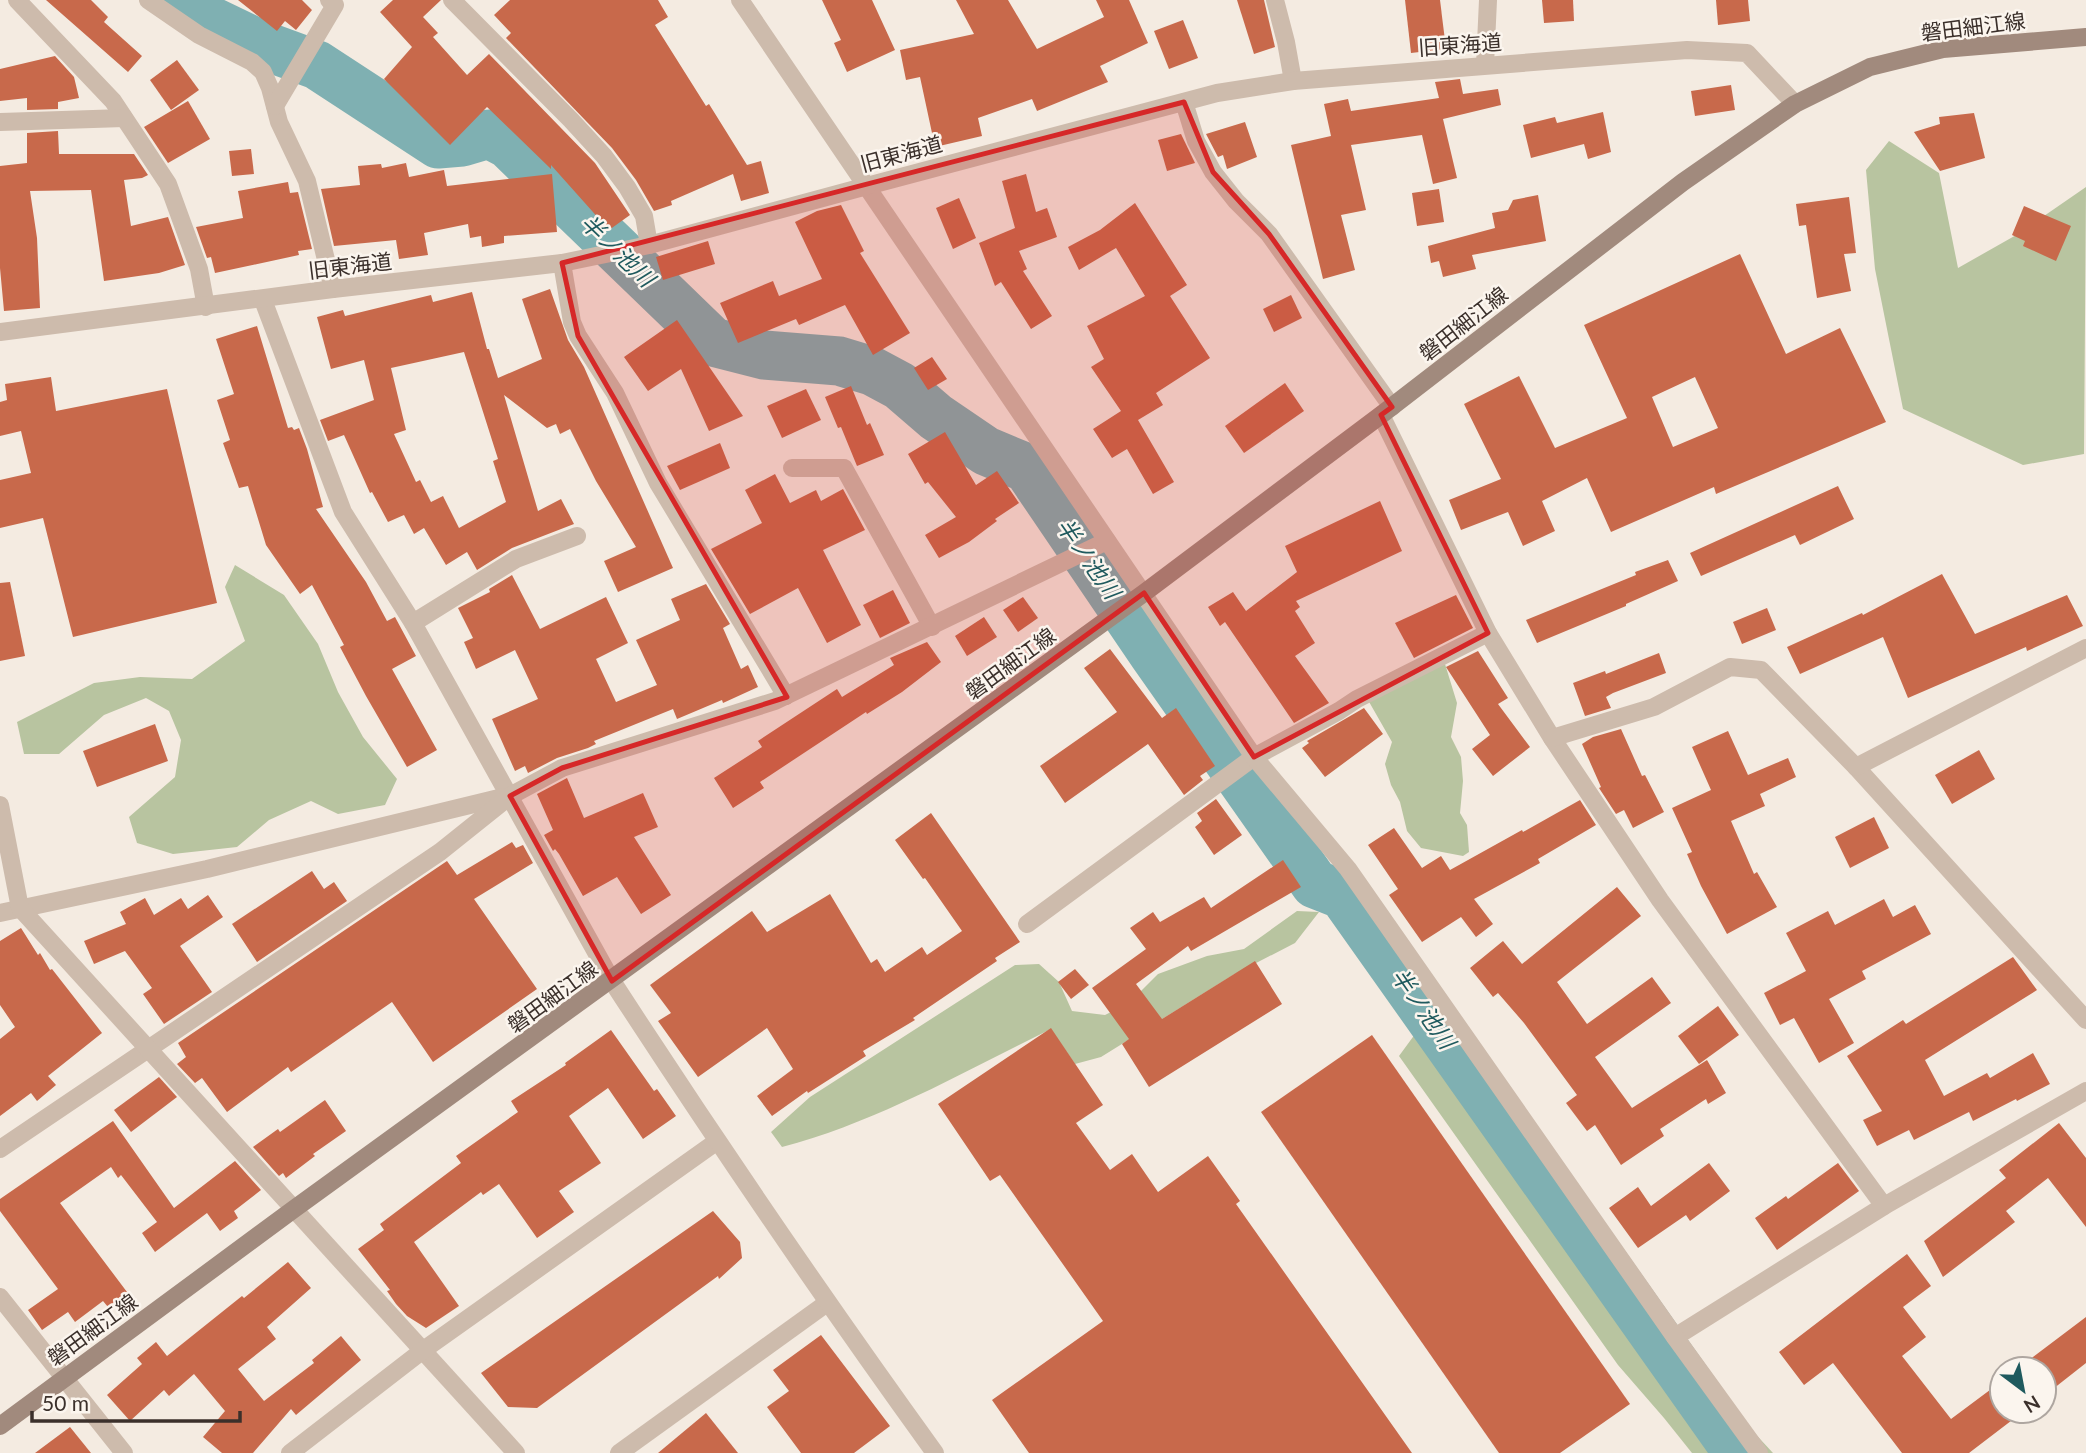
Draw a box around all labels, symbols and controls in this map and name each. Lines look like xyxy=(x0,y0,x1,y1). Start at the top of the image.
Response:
street label: 磐田細江線 xyxy=(1919,7,2027,45)
street label: 旧東海道 xyxy=(1417,29,1503,59)
street label: 旧東海道 xyxy=(857,130,945,176)
water label: 半ノ池川 xyxy=(575,208,663,294)
street label: 旧東海道 xyxy=(307,247,393,283)
street label: 磐田細江線 xyxy=(1414,281,1512,365)
water label: 半ノ池川 xyxy=(1051,512,1129,606)
street label: 磐田細江線 xyxy=(960,622,1060,704)
street label: 磐田細江線 xyxy=(502,955,602,1037)
water label: 半ノ池川 xyxy=(1386,962,1464,1056)
street label: 磐田細江線 xyxy=(42,1288,142,1370)
north arrow xyxy=(1988,1355,2058,1425)
scale bar xyxy=(32,1380,240,1424)
text: 50 m xyxy=(42,1390,89,1415)
text: N xyxy=(2020,1391,2045,1418)

